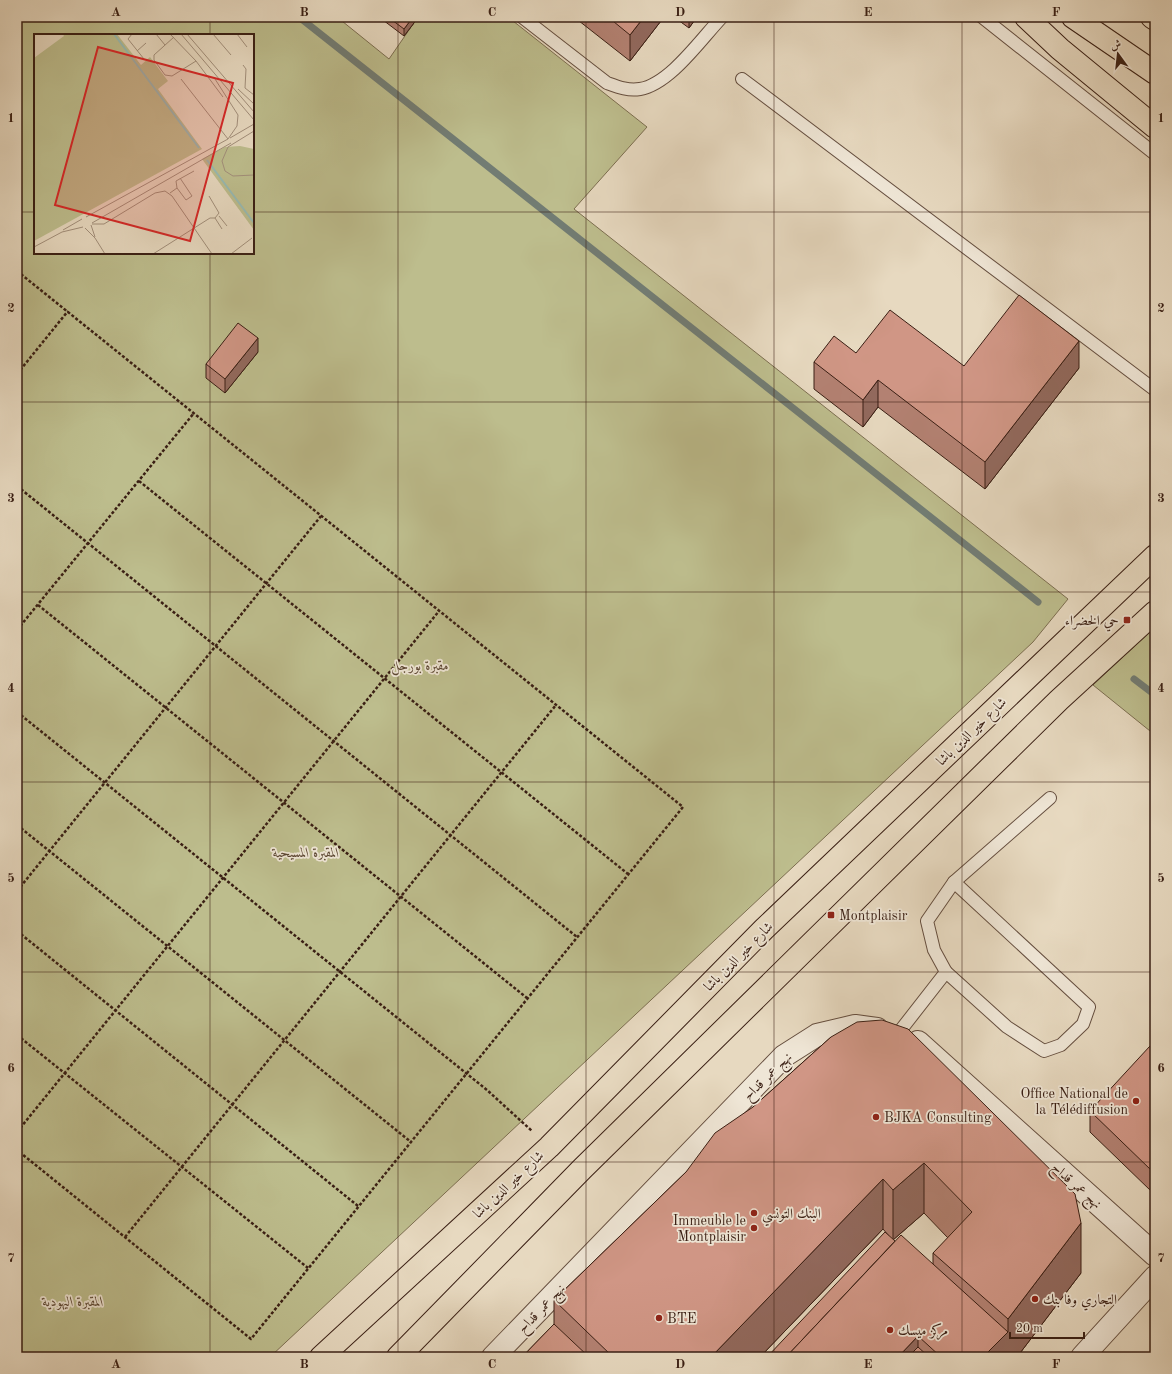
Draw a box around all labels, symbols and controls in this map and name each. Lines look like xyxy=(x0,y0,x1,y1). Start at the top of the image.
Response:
text: A xyxy=(111,6,121,19)
text: B xyxy=(299,6,309,19)
text: C xyxy=(488,6,496,19)
text: D xyxy=(675,6,685,19)
text: E xyxy=(864,6,873,19)
text: F xyxy=(1052,6,1061,19)
inset map xyxy=(34,34,254,254)
north arrow xyxy=(1098,34,1138,74)
text: ش xyxy=(1109,39,1123,53)
text: 1 xyxy=(7,112,15,125)
text: 1 xyxy=(1157,112,1165,125)
text: 2 xyxy=(7,302,15,315)
text: 2 xyxy=(1157,302,1165,315)
text: 3 xyxy=(7,492,15,505)
text: 3 xyxy=(1157,492,1165,505)
place label: حي الخضراء xyxy=(1065,614,1119,632)
marker: حي الخضراء xyxy=(1122,615,1132,625)
park label: مقبرة بورجل xyxy=(391,659,449,676)
text: 4 xyxy=(7,682,15,695)
text: 4 xyxy=(1157,682,1165,695)
street label: شارع خير الدين باشا xyxy=(934,695,1012,771)
park label: المقبرة المسيحية xyxy=(271,846,339,861)
text: 5 xyxy=(7,872,15,885)
text: 5 xyxy=(1157,872,1165,885)
place label: Montplaisir xyxy=(839,909,908,923)
marker: Montplaisir xyxy=(826,910,836,920)
street label: شارع خير الدين باشا xyxy=(702,920,779,997)
street label: نهج عمر قداح xyxy=(741,1050,798,1107)
text: 6 xyxy=(7,1062,15,1075)
text: 6 xyxy=(1157,1062,1165,1075)
place label: Office National de la Télédiffusion xyxy=(1020,1087,1128,1117)
marker: Office National de la Télédiffusion xyxy=(1131,1096,1141,1106)
place label: BJKA Consulting xyxy=(884,1111,992,1125)
marker: BJKA Consulting xyxy=(871,1112,881,1122)
street label: شارع خير الدين باشا xyxy=(471,1149,549,1224)
street label: نهج عمر قداح xyxy=(1045,1160,1104,1215)
place label: البنك التونسي xyxy=(762,1207,821,1227)
marker: البنك التونسي xyxy=(749,1208,759,1218)
place label: Immeuble le Montplaisir xyxy=(673,1214,746,1244)
marker: Immeuble le Montplaisir xyxy=(749,1223,759,1233)
text: 7 xyxy=(7,1252,15,1265)
text: 7 xyxy=(1157,1252,1165,1265)
street label: نهج عمر قداح xyxy=(515,1282,572,1339)
place label: التجاري وفا بنك xyxy=(1043,1293,1117,1311)
marker: التجاري وفا بنك xyxy=(1030,1294,1040,1304)
park label: المقبرة اليهودية xyxy=(40,1295,104,1311)
place label: BTE xyxy=(667,1312,696,1326)
marker: BTE xyxy=(654,1313,664,1323)
scale bar xyxy=(1010,1314,1084,1340)
place label: مركز ميسك xyxy=(898,1323,948,1340)
text: 20 m xyxy=(1016,1323,1043,1335)
marker: مركز ميسك xyxy=(885,1325,895,1335)
text: A xyxy=(111,1358,121,1371)
text: B xyxy=(299,1358,309,1371)
text: C xyxy=(488,1358,496,1371)
text: D xyxy=(675,1358,685,1371)
text: E xyxy=(864,1358,873,1371)
text: F xyxy=(1052,1358,1061,1371)

